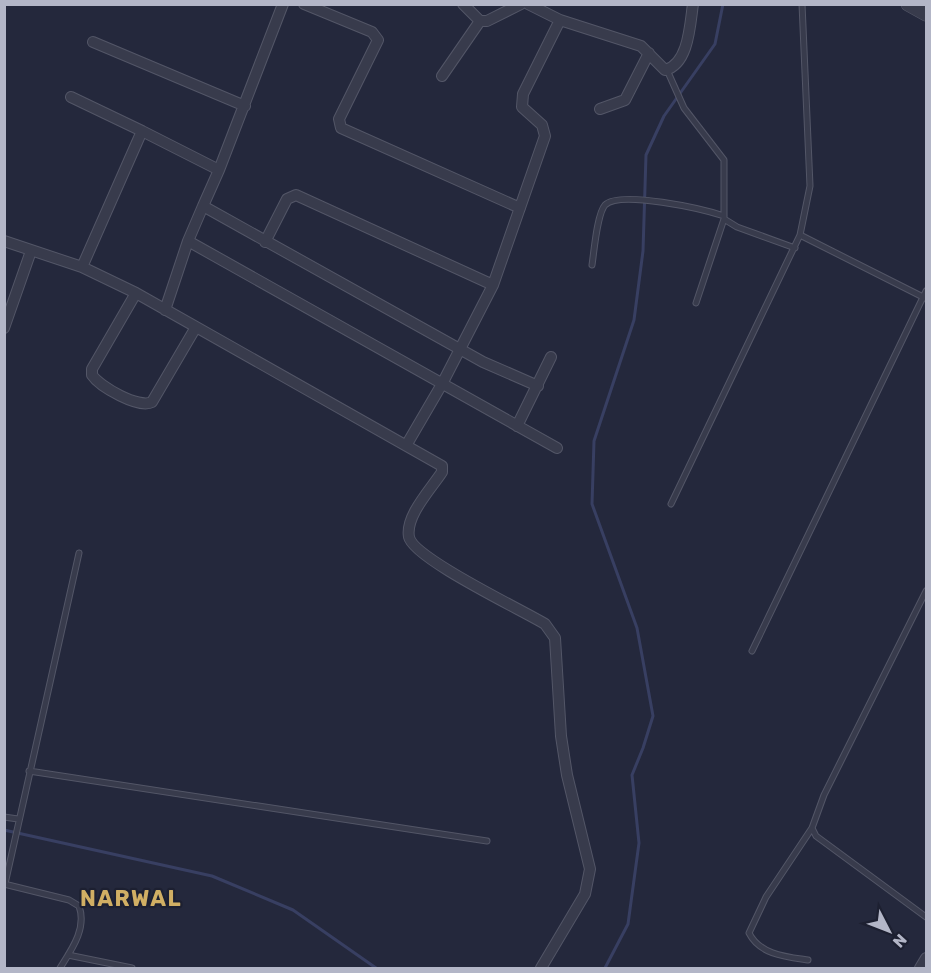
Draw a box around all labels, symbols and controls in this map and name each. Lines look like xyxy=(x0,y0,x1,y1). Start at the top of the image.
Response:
district label: NARWAL xyxy=(80,885,182,912)
north arrow xyxy=(859,901,919,961)
text: N xyxy=(889,930,911,951)

